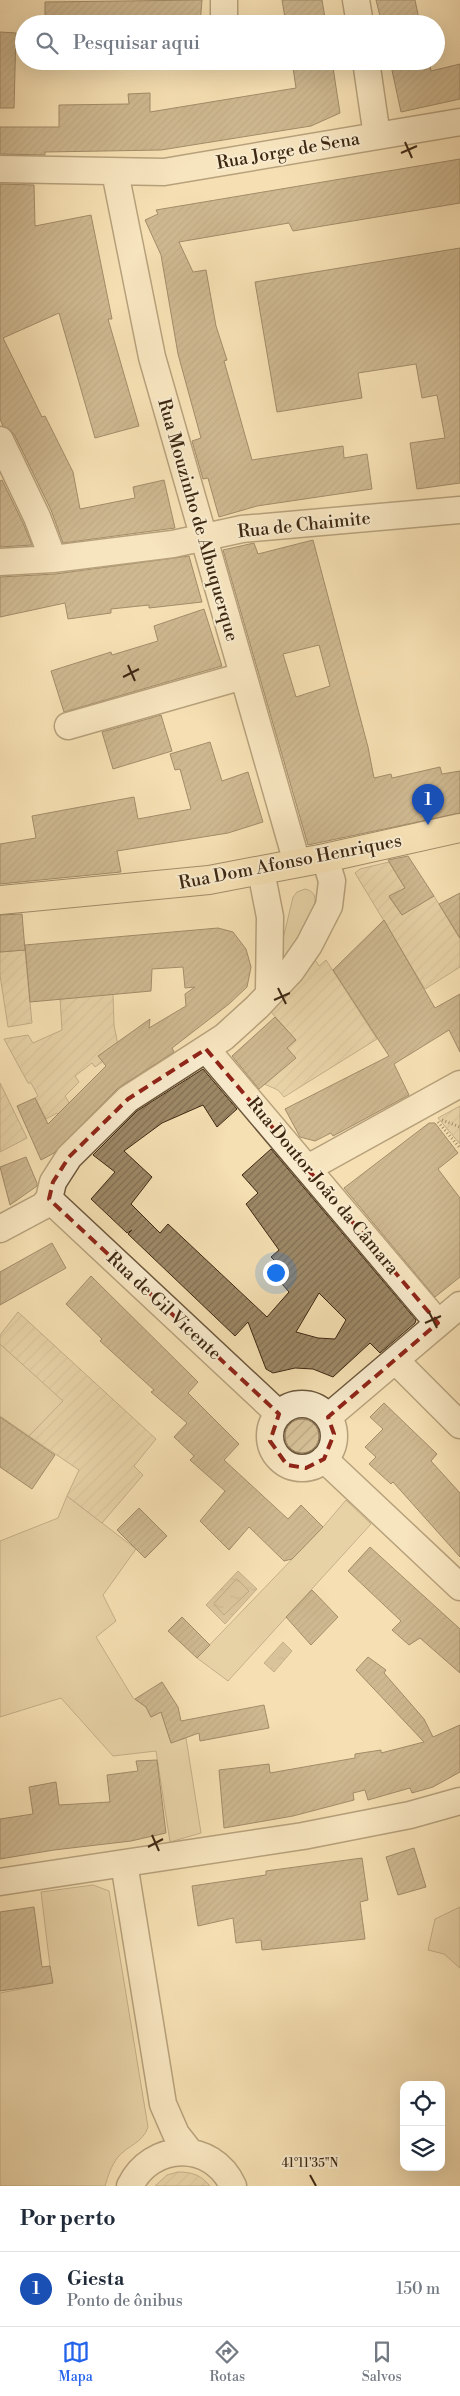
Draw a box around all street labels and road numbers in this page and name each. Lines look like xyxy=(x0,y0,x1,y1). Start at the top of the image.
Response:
street label: Rua Jorge de Sena xyxy=(215,127,362,175)
street label: Rua Mouzinho de Albuquerque xyxy=(152,396,244,644)
street label: Rua de Chaimite xyxy=(236,507,372,543)
street label: Rua Dom Afonso Henriques xyxy=(176,829,404,895)
street label: Rua Doutor João da Câmara xyxy=(242,1093,405,1280)
street label: Rua de Gil Vicente xyxy=(102,1247,226,1365)

